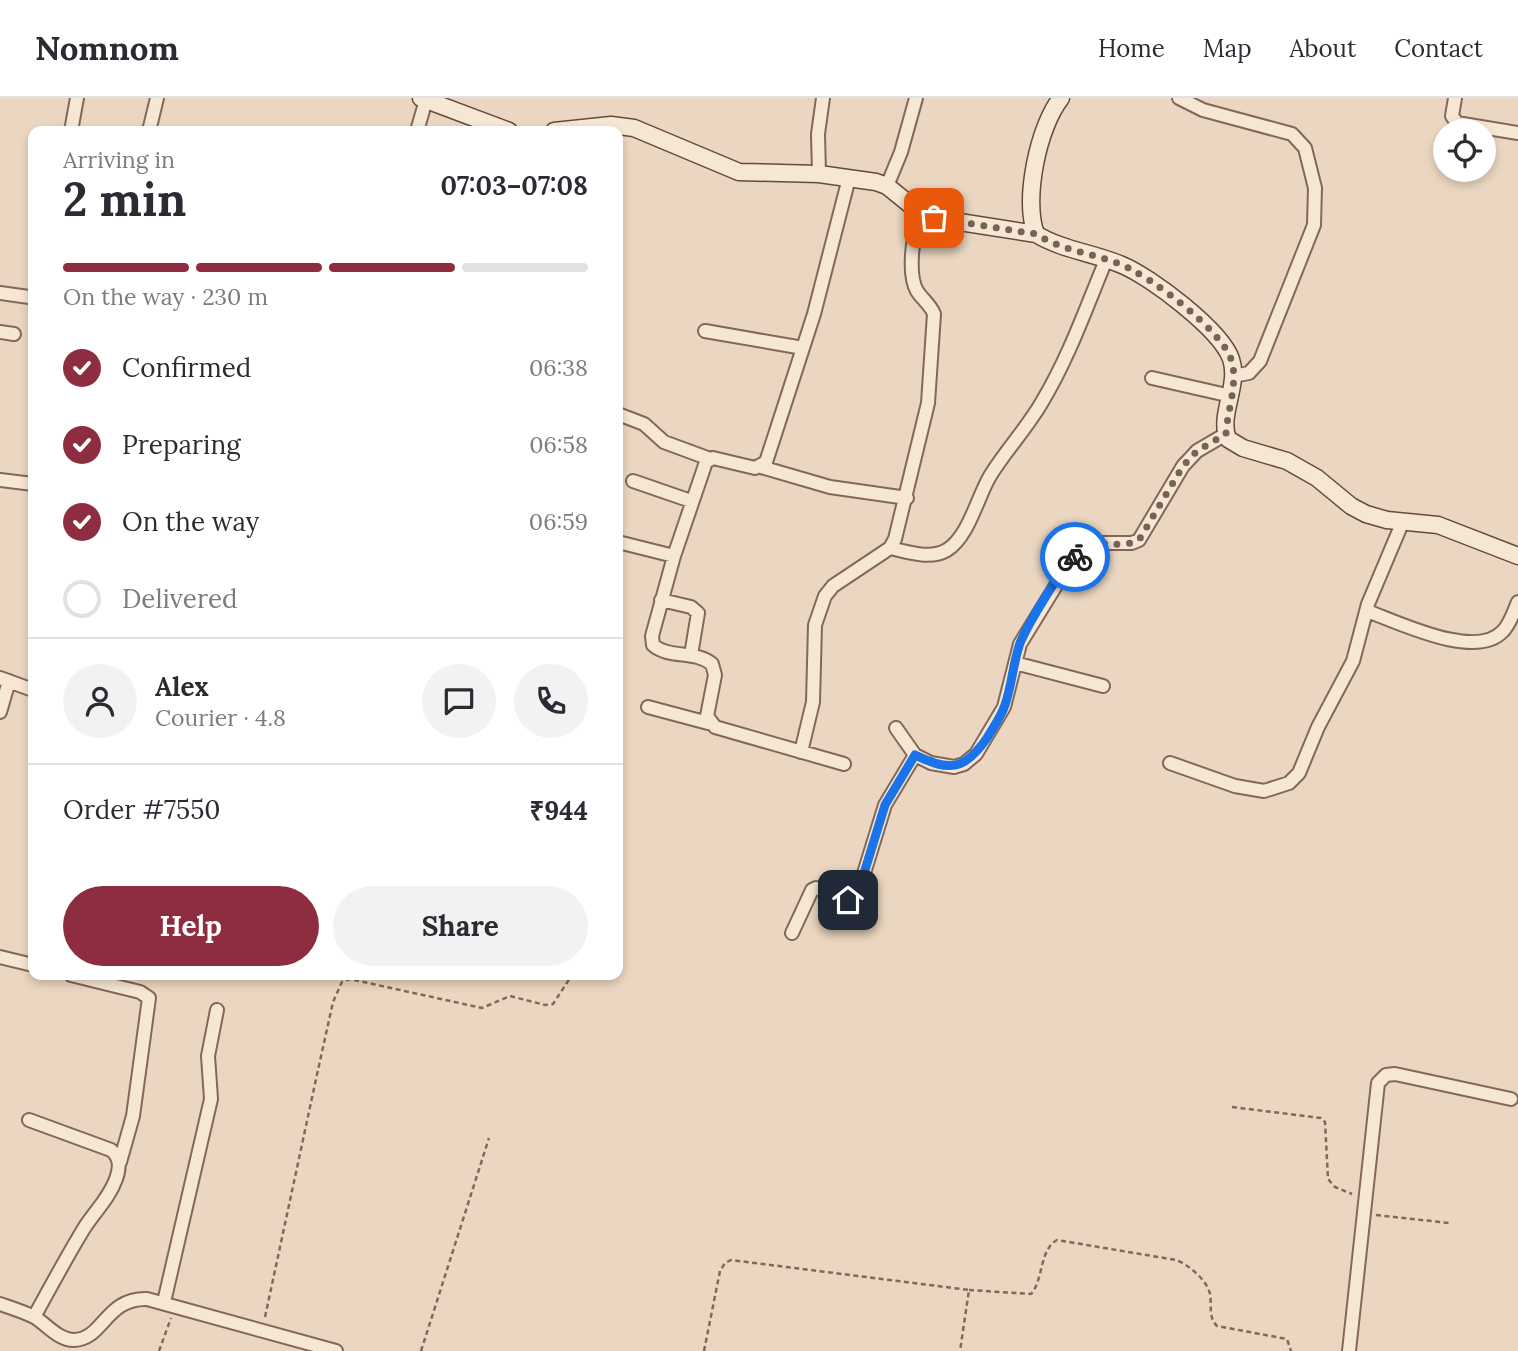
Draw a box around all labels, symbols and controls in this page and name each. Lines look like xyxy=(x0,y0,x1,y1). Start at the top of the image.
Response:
text: Nomnom xyxy=(35,27,179,69)
text: Home xyxy=(1098,33,1165,64)
text: Map xyxy=(1203,33,1252,64)
text: About xyxy=(1290,33,1356,64)
text: Contact xyxy=(1394,33,1483,64)
map controls xyxy=(1433,119,1496,182)
button: locate xyxy=(1433,119,1496,182)
text: Arriving in xyxy=(63,145,175,174)
text: 07:03–07:08 xyxy=(440,169,588,202)
text: 2 min xyxy=(63,170,186,229)
pin xyxy=(904,188,964,248)
icon: bag xyxy=(915,199,953,237)
text: On the way · 230 m xyxy=(63,282,268,311)
icon: check xyxy=(63,349,101,387)
text: Confirmed xyxy=(122,351,251,384)
text: 06:38 xyxy=(529,353,588,382)
icon: check xyxy=(63,426,101,464)
text: Preparing xyxy=(122,428,241,461)
text: 06:58 xyxy=(529,430,588,459)
icon: check xyxy=(63,503,101,541)
text: On the way xyxy=(122,505,259,538)
text: 06:59 xyxy=(529,507,588,536)
courier xyxy=(1040,522,1110,592)
icon: bike xyxy=(1056,538,1094,576)
text: Delivered xyxy=(122,582,238,615)
button: person xyxy=(63,664,137,738)
button: chat xyxy=(422,664,496,738)
button: phone xyxy=(514,664,588,738)
text: Alex xyxy=(155,670,209,703)
text: Courier · 4.8 xyxy=(155,703,286,732)
text: Order #7550 xyxy=(63,793,221,826)
text: ₹944 xyxy=(529,794,588,827)
pin xyxy=(818,870,878,930)
icon: home xyxy=(829,881,867,919)
button: Help xyxy=(63,886,319,966)
button: Share xyxy=(333,886,588,966)

